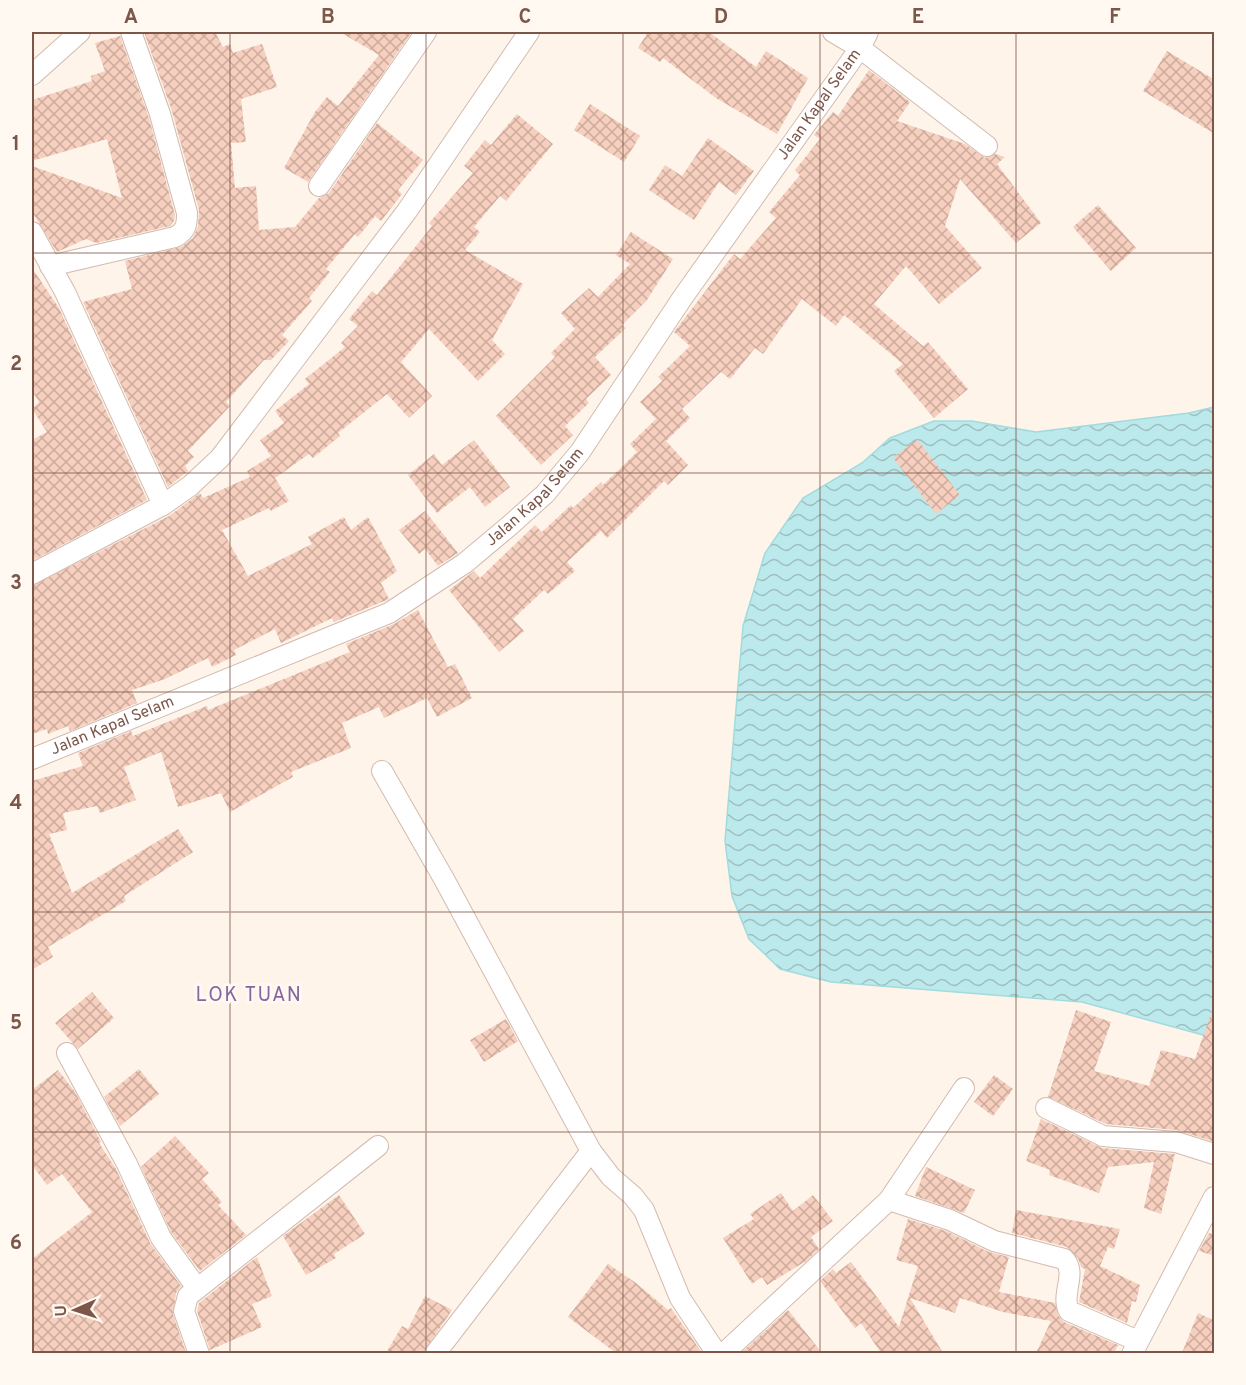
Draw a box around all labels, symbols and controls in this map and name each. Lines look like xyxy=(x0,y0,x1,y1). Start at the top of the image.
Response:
text: A xyxy=(124,5,138,31)
text: B xyxy=(321,5,335,31)
text: C xyxy=(519,5,531,31)
text: D xyxy=(714,5,728,31)
text: E xyxy=(912,5,924,31)
text: F xyxy=(1109,5,1121,31)
street label: Jalan Kapal Selam xyxy=(773,45,866,164)
text: 1 xyxy=(12,132,20,158)
text: 2 xyxy=(10,352,22,378)
street label: Jalan Kapal Selam xyxy=(482,444,589,551)
text: 3 xyxy=(10,571,22,597)
street label: Jalan Kapal Selam xyxy=(48,692,177,760)
text: 4 xyxy=(10,791,22,817)
district label: LOK TUAN xyxy=(196,983,302,1009)
text: 5 xyxy=(10,1011,22,1037)
text: 6 xyxy=(10,1231,22,1257)
north arrow xyxy=(45,1280,105,1340)
text: U xyxy=(52,1304,72,1317)

